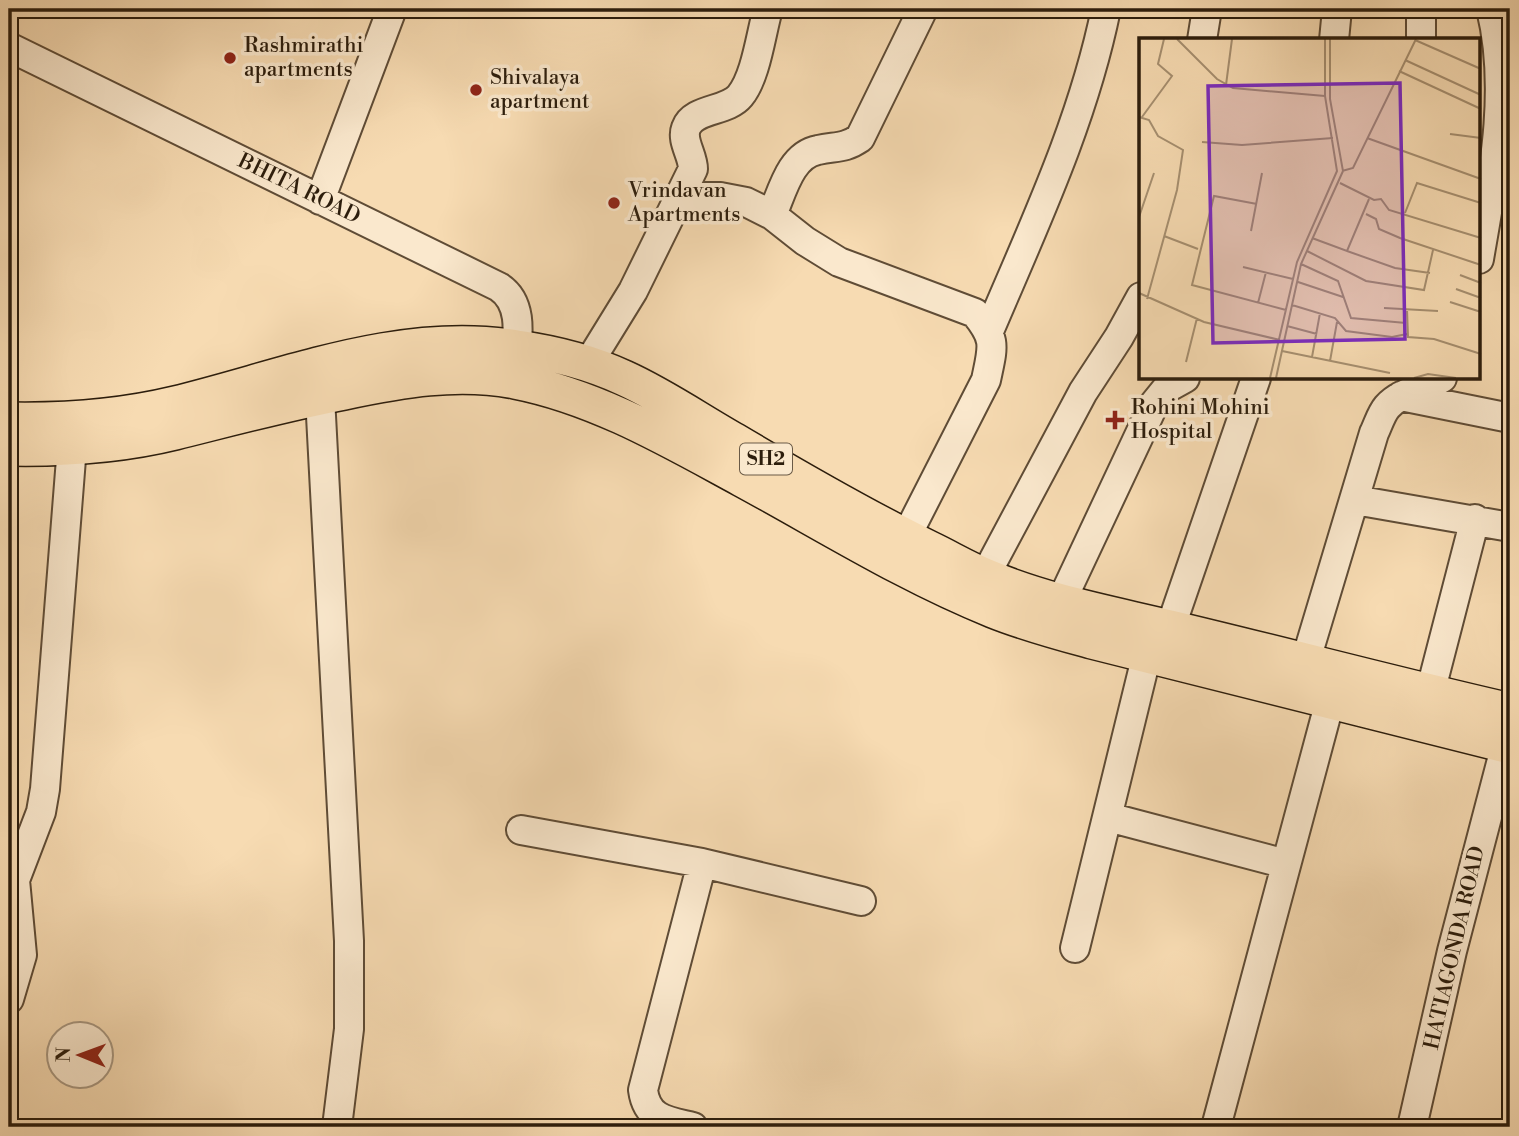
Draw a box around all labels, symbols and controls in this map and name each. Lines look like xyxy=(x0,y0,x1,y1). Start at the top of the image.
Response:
place label: Rashmirathi apartments xyxy=(244,33,363,83)
inset map xyxy=(1139,38,1480,380)
marker: Rashmirathi apartments xyxy=(222,50,238,66)
place label: Shivalaya apartment xyxy=(490,65,590,115)
marker: Shivalaya apartment xyxy=(468,82,484,98)
street label: BHITA ROAD xyxy=(233,148,364,230)
place label: Vrindavan Apartments xyxy=(627,178,740,228)
marker: Vrindavan Apartments xyxy=(606,195,622,211)
place label: Rohini Mohini Hospital xyxy=(1131,395,1270,445)
marker: Rohini Mohini Hospital xyxy=(1105,410,1125,430)
road number: SH2 xyxy=(740,444,792,474)
street label: HATIAGONDA ROAD xyxy=(1419,844,1491,1052)
north arrow xyxy=(46,1020,116,1090)
text: N xyxy=(52,1047,76,1062)

